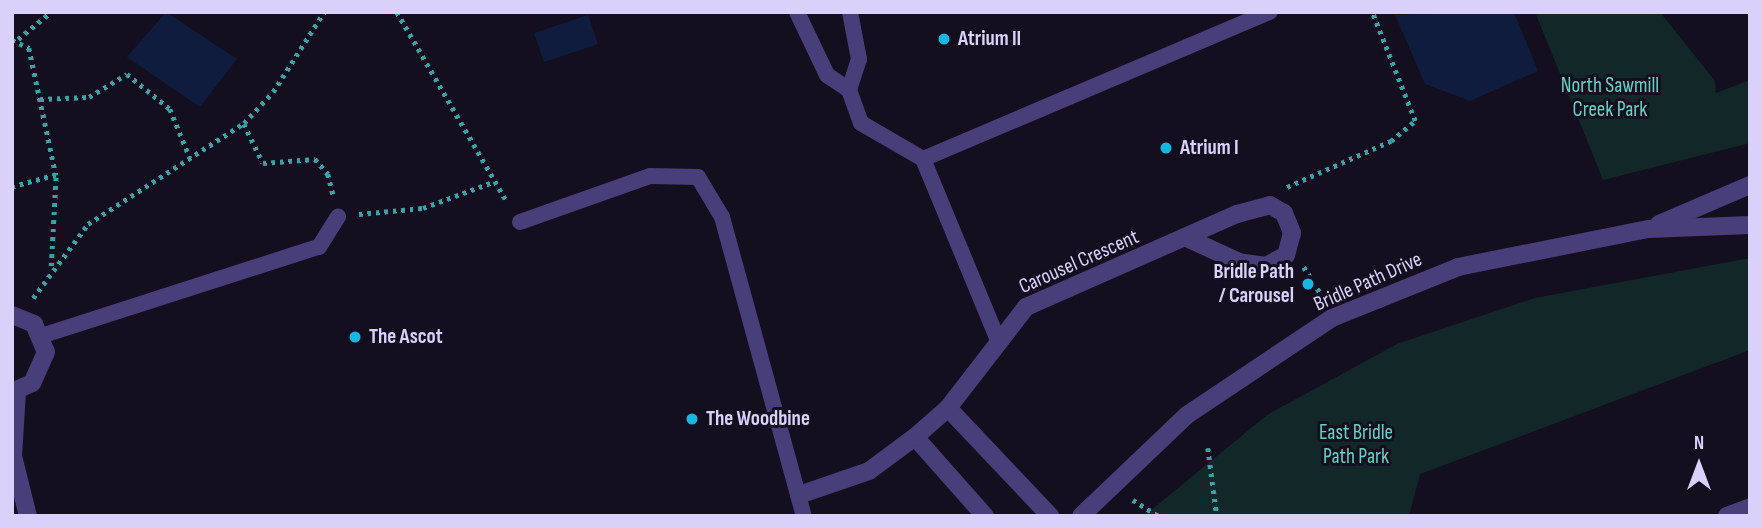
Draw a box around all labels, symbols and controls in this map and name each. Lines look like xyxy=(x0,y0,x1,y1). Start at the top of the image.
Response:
place label: Atrium II xyxy=(958,26,1021,52)
marker: Atrium II xyxy=(936,31,952,47)
park label: North Sawmill Creek Park xyxy=(1561,73,1659,123)
place label: Atrium I xyxy=(1180,135,1239,161)
marker: Atrium I xyxy=(1158,140,1174,156)
street label: Carousel Crescent xyxy=(1015,224,1143,300)
street label: Bridle Path Drive xyxy=(1310,247,1426,317)
place label: Bridle Path / Carousel xyxy=(1213,259,1294,309)
marker: Bridle Path / Carousel xyxy=(1300,276,1316,292)
place label: The Ascot xyxy=(369,324,443,350)
marker: The Ascot xyxy=(347,329,363,345)
place label: The Woodbine xyxy=(706,406,810,432)
marker: The Woodbine xyxy=(684,411,700,427)
park label: East Bridle Path Park xyxy=(1319,420,1393,470)
north arrow xyxy=(1664,430,1734,500)
text: N xyxy=(1694,432,1704,455)

